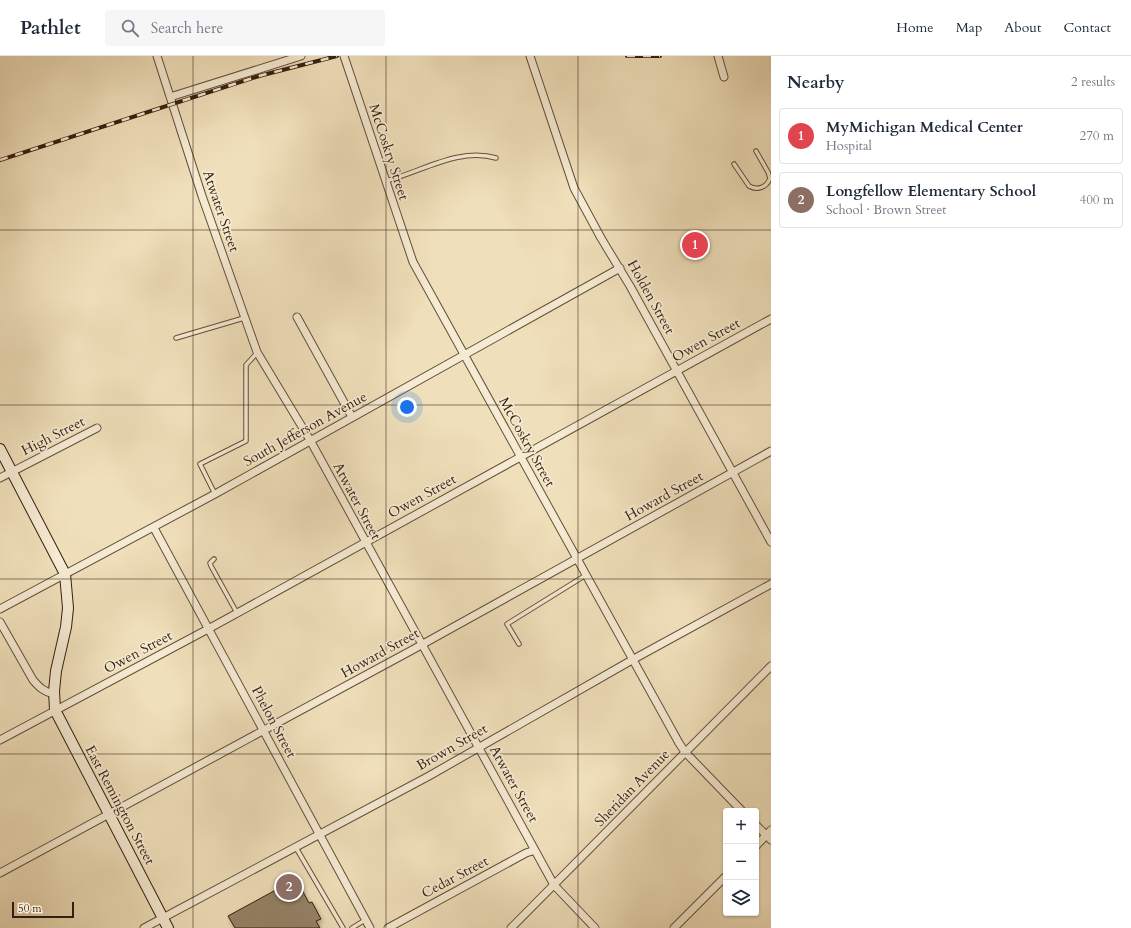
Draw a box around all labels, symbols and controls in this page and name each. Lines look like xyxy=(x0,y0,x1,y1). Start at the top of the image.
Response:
search box xyxy=(105,10,385,46)
text: Pathlet xyxy=(20,15,81,41)
icon: search xyxy=(119,17,141,39)
text: Search here xyxy=(151,18,223,38)
text: Home xyxy=(896,18,934,37)
text: Map xyxy=(956,18,982,37)
text: About xyxy=(1004,18,1041,37)
text: Contact xyxy=(1063,18,1111,37)
text: Nearby xyxy=(787,71,844,94)
text: 2 results xyxy=(1071,73,1115,91)
street label: McCoskry Street xyxy=(365,102,414,203)
text: MyMichigan Medical Center xyxy=(826,117,1023,137)
text: 1 xyxy=(798,127,804,145)
text: 270 m xyxy=(1080,127,1114,145)
text: Hospital xyxy=(826,137,872,155)
street label: Atwater Street xyxy=(198,168,244,255)
text: Longfellow Elementary School xyxy=(826,181,1036,201)
text: 2 xyxy=(798,191,804,209)
text: 400 m xyxy=(1080,191,1114,209)
text: School · Brown Street xyxy=(826,201,946,219)
pin: 1 xyxy=(682,230,708,260)
street label: Holden Street xyxy=(623,257,679,338)
street label: Owen Street xyxy=(669,313,744,367)
street label: South Jefferson Avenue xyxy=(240,387,370,471)
street label: McCoskry Street xyxy=(494,394,560,491)
your location xyxy=(397,397,417,417)
street label: High Street xyxy=(18,412,88,460)
street label: Atwater Street xyxy=(329,459,386,543)
street label: Howard Street xyxy=(622,466,707,525)
street label: Owen Street xyxy=(385,469,460,523)
street label: Howard Street xyxy=(338,623,423,682)
street label: Owen Street xyxy=(100,626,176,678)
street label: Phelon Street xyxy=(247,683,301,762)
street label: Brown Street xyxy=(413,719,491,775)
street label: East Remington Street xyxy=(80,742,160,868)
street label: Atwater Street xyxy=(485,742,543,826)
street label: Sheridan Avenue xyxy=(590,745,674,831)
map controls xyxy=(723,808,759,916)
button: + xyxy=(723,808,759,844)
button: − xyxy=(723,844,759,880)
street label: Cedar Street xyxy=(418,851,492,903)
pin: 2 xyxy=(276,872,302,902)
button: layers xyxy=(723,880,759,916)
scale bar xyxy=(12,900,74,919)
text: 50 m xyxy=(18,901,42,916)

